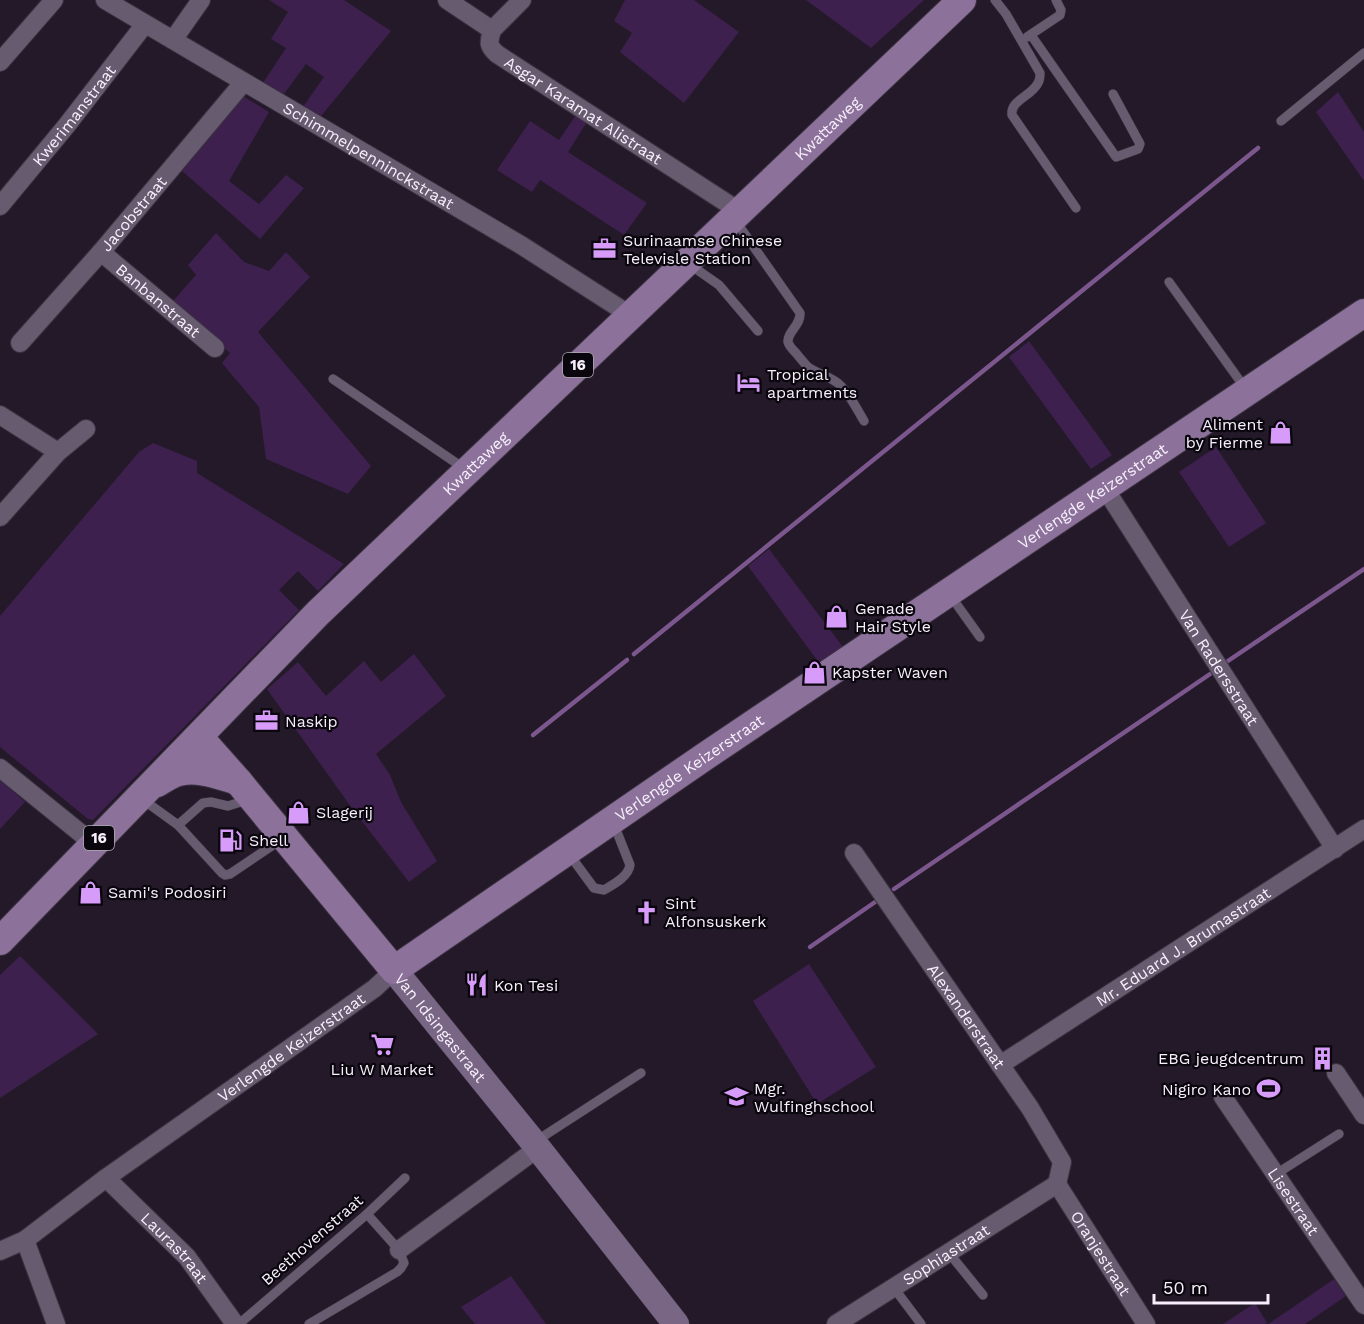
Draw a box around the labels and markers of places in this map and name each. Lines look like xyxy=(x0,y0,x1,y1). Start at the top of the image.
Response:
place label: Surinaamse Chinese Televisle Station xyxy=(623,231,782,268)
office icon: Surinaamse Chinese Televisle Station xyxy=(592,236,618,262)
place label: Tropical apartments xyxy=(767,365,857,402)
hotel icon: Tropical apartments xyxy=(736,370,762,396)
place label: Aliment by Fierme xyxy=(1186,415,1263,452)
shop icon: Aliment by Fierme xyxy=(1268,420,1294,446)
place label: Genade Hair Style xyxy=(855,599,931,636)
shop icon: Genade Hair Style xyxy=(824,604,850,630)
shop icon: Kapster Waven xyxy=(801,659,827,685)
place label: Kapster Waven xyxy=(832,663,948,682)
office icon: Naskip xyxy=(254,708,280,734)
place label: Naskip xyxy=(285,712,338,731)
shop icon: Slagerij xyxy=(285,799,311,825)
place label: Slagerij xyxy=(316,803,373,822)
fuel station icon: Shell xyxy=(218,827,244,853)
place label: Shell xyxy=(249,831,288,850)
shop icon: Sami's Podosiri xyxy=(77,879,103,905)
place label: Sami's Podosiri xyxy=(108,883,226,902)
place label: Sint Alfonsuskerk xyxy=(665,894,766,931)
church icon: Sint Alfonsuskerk xyxy=(634,899,660,925)
restaurant icon: Kon Tesi xyxy=(463,972,489,998)
place label: Kon Tesi xyxy=(494,976,558,995)
supermarket icon: Liu W Market xyxy=(369,1031,395,1057)
building icon: EBG jeugdcentrum xyxy=(1309,1045,1335,1071)
place label: EBG jeugdcentrum xyxy=(1158,1049,1304,1068)
place label: Liu W Market xyxy=(331,1060,434,1079)
sports icon: Nigiro Kano xyxy=(1256,1076,1282,1102)
place label: Mgr. Wulfinghschool xyxy=(754,1079,874,1116)
place label: Nigiro Kano xyxy=(1162,1080,1251,1099)
school or university icon: Mgr. Wulfinghschool xyxy=(723,1084,749,1110)

